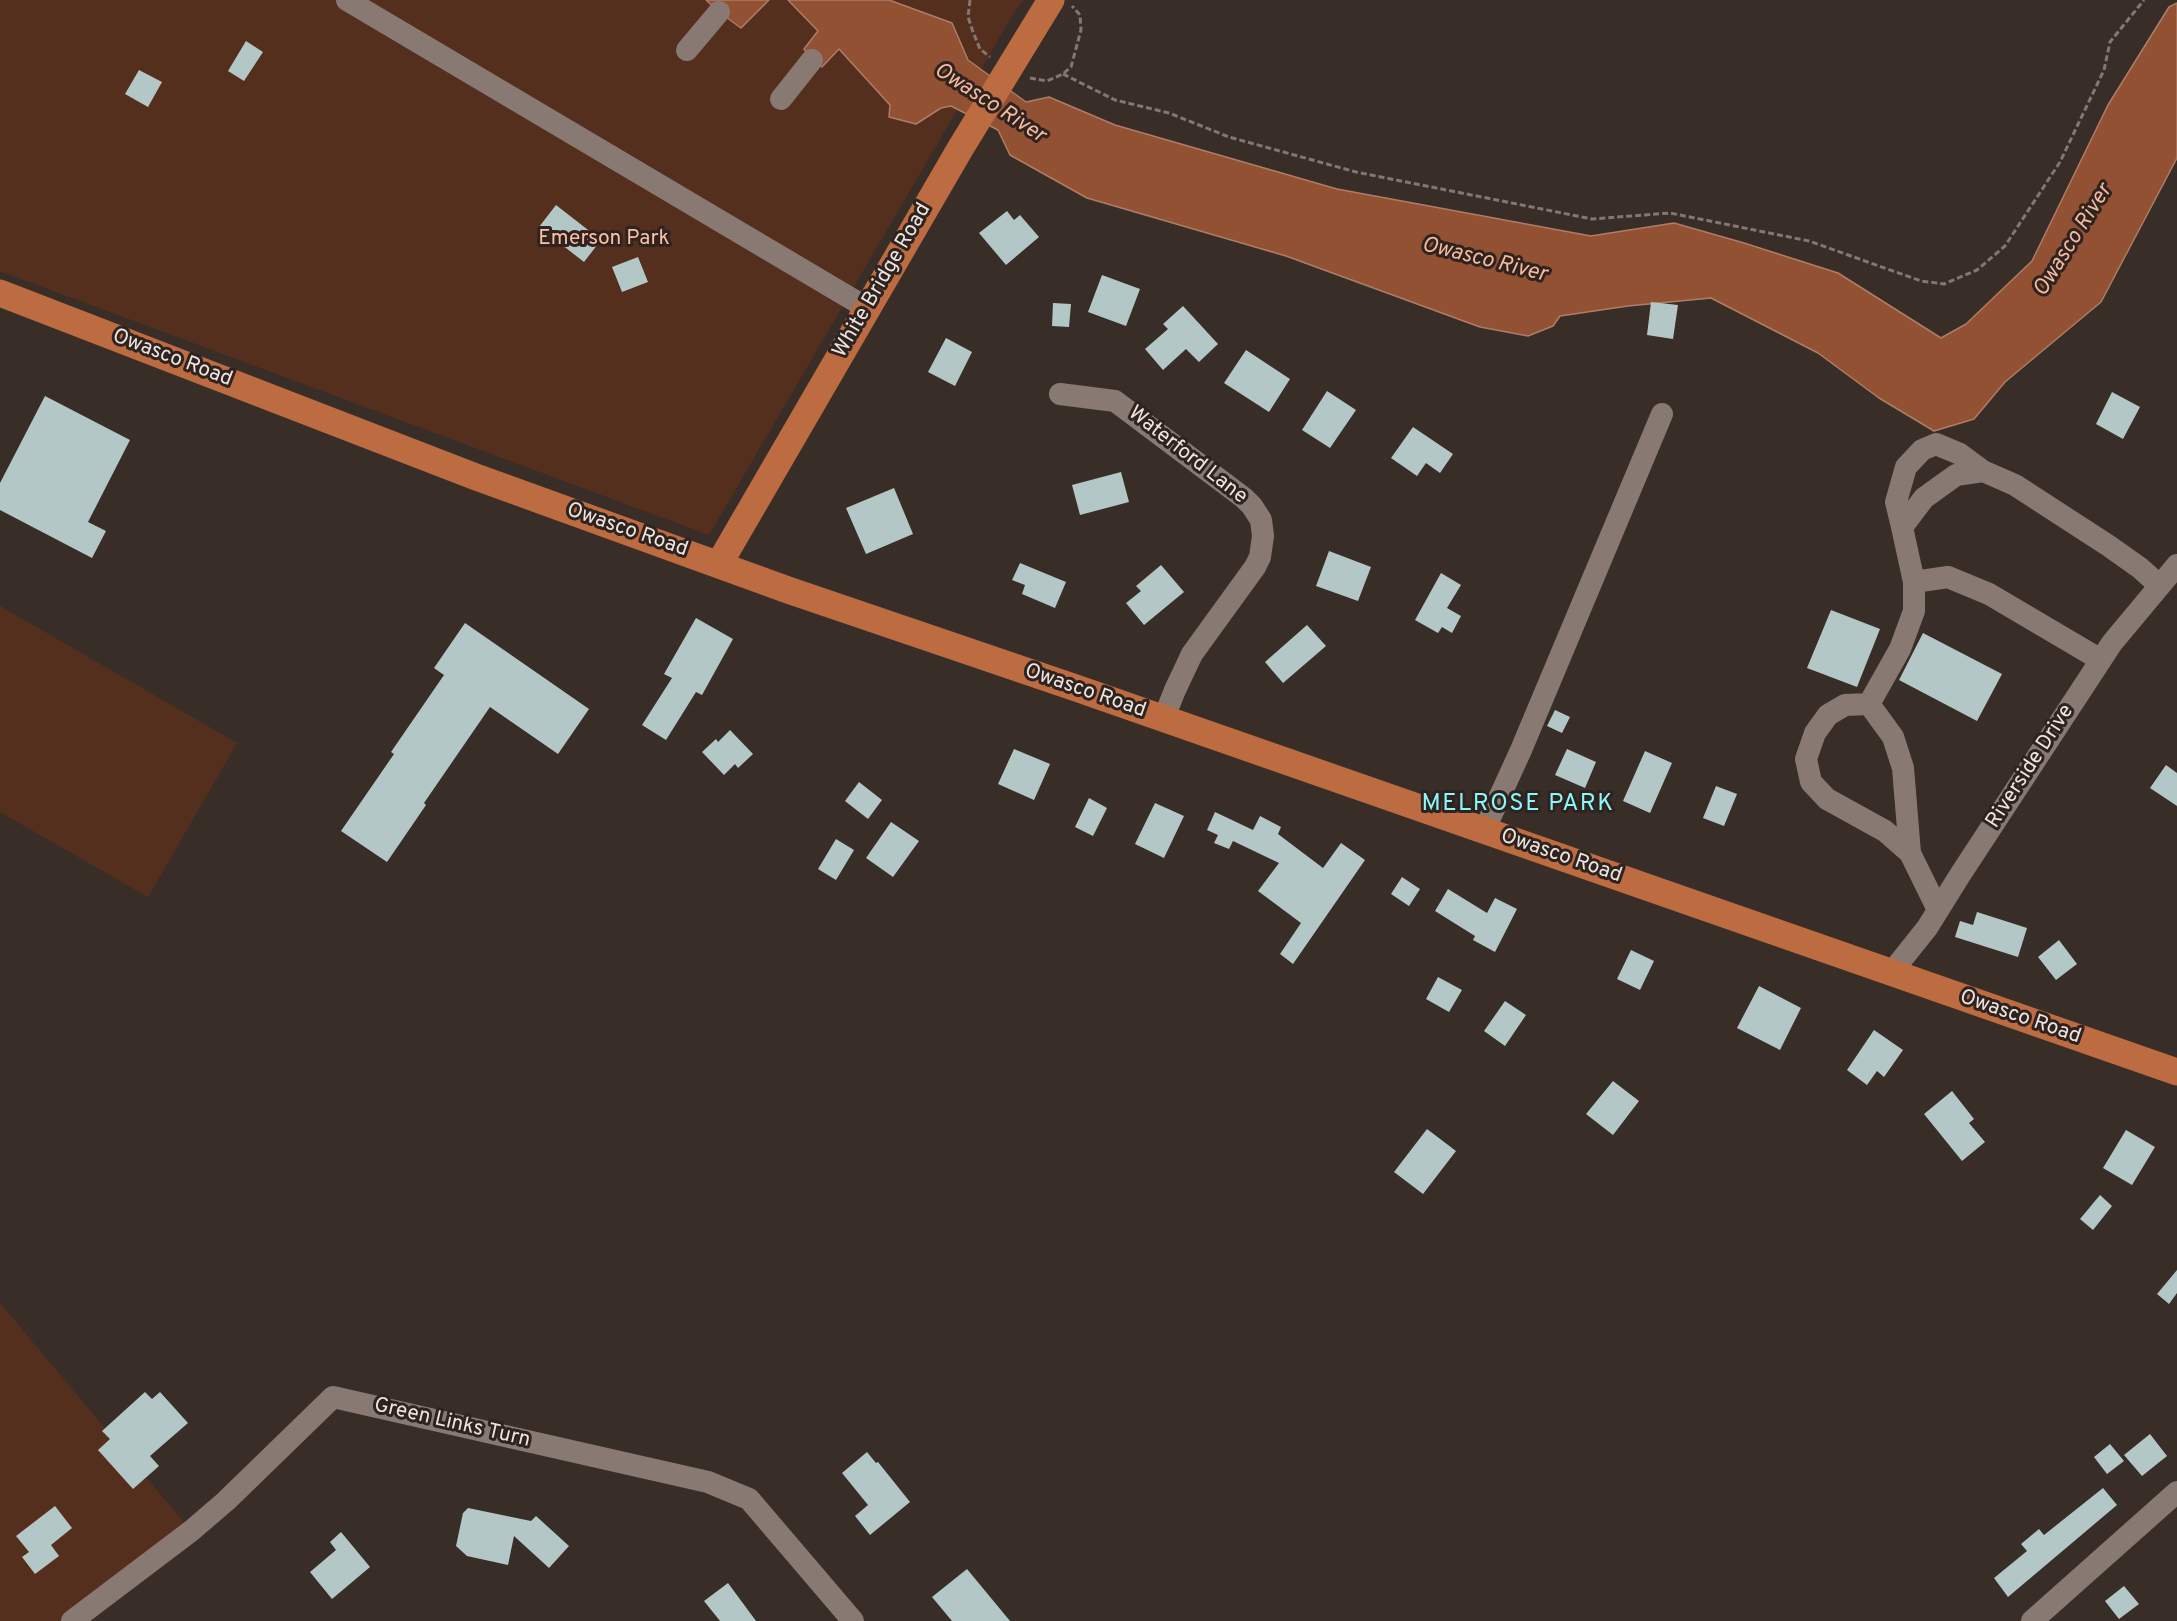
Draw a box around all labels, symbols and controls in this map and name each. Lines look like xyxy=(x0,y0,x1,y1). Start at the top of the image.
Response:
water label: Owasco River xyxy=(928,58,1050,150)
water label: Owasco River xyxy=(2029,180,2119,302)
street label: White Bridge Road xyxy=(829,199,937,363)
park label: Emerson Park xyxy=(538,227,670,253)
water label: Owasco River xyxy=(1419,233,1549,289)
street label: Owasco Road xyxy=(108,325,236,393)
street label: Waterford Lane xyxy=(1122,402,1252,510)
street label: Owasco Road xyxy=(563,498,691,564)
street label: Owasco Road xyxy=(1021,659,1149,725)
street label: Riverside Drive xyxy=(1982,700,2080,834)
district label: MELROSE PARK xyxy=(1422,791,1614,819)
street label: Owasco Road xyxy=(1497,824,1625,890)
street label: Owasco Road xyxy=(1956,985,2084,1051)
street label: Green Links Turn xyxy=(371,1394,533,1454)

